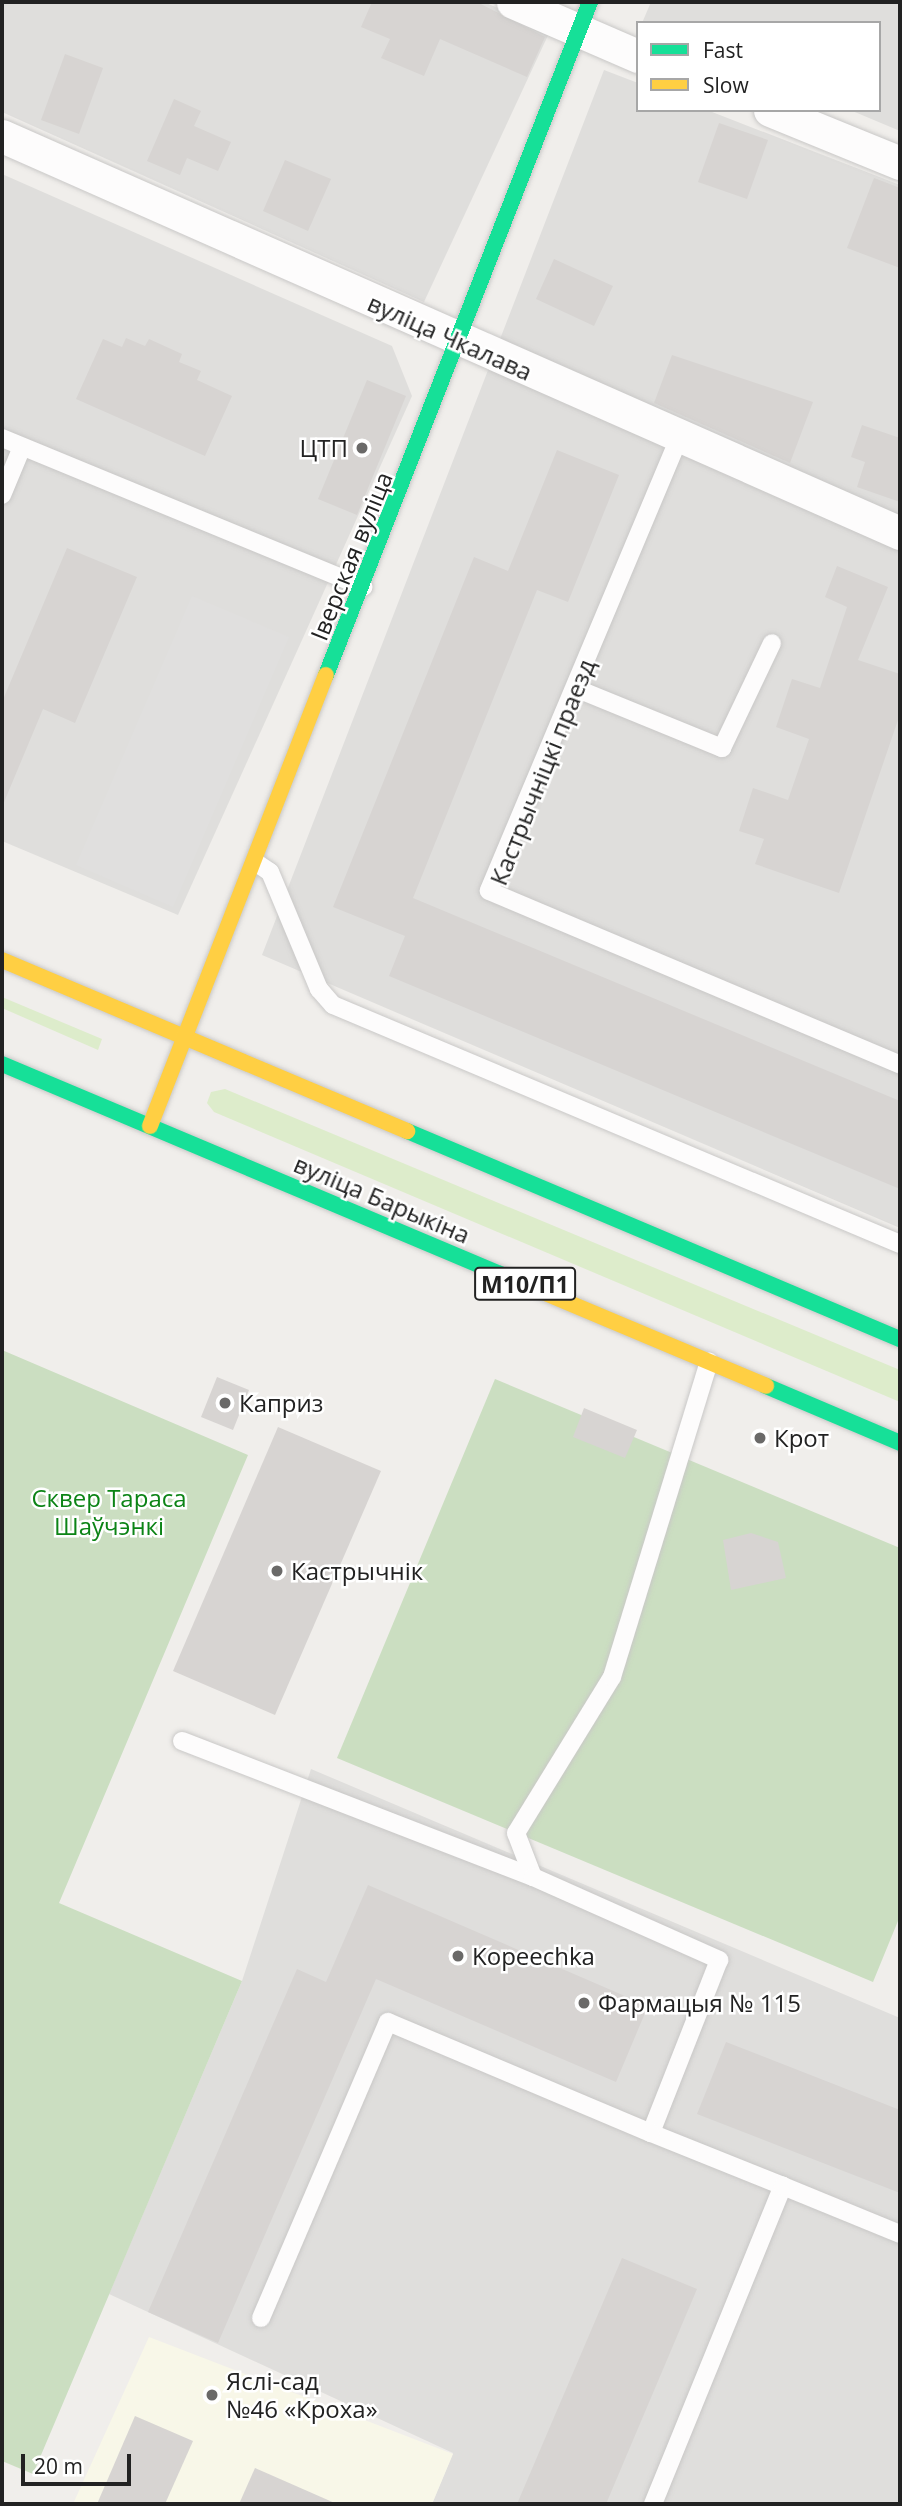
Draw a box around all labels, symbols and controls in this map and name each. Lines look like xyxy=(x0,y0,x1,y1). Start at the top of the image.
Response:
legend xyxy=(636,21,881,112)
text: Fast xyxy=(703,36,743,64)
text: Slow xyxy=(703,71,749,99)
street label: вуліца Чкалава xyxy=(363,288,537,386)
place label: ЦТП xyxy=(300,434,348,462)
marker: ЦТП xyxy=(354,440,370,456)
street label: Іверская вуліца xyxy=(304,467,398,645)
street label: Кастрычніцкі праезд xyxy=(483,655,601,889)
street label: вуліца Барыкіна xyxy=(290,1149,474,1249)
road number: М10/П1 xyxy=(472,1264,578,1303)
place label: Каприз xyxy=(239,1389,323,1417)
marker: Каприз xyxy=(217,1395,233,1411)
place label: Крот xyxy=(774,1424,829,1452)
marker: Крот xyxy=(752,1430,768,1446)
park label: Сквер Тараса Шаўчэнкі xyxy=(31,1484,187,1540)
place label: Кастрычнік xyxy=(291,1557,423,1585)
marker: Кастрычнік xyxy=(269,1563,285,1579)
place label: Kopeechka xyxy=(472,1942,595,1970)
marker: Kopeechka xyxy=(450,1948,466,1964)
place label: Фармацыя № 115 xyxy=(598,1989,801,2017)
marker: Фармацыя № 115 xyxy=(576,1995,592,2011)
place label: Яслі-сад №46 «Кроха» xyxy=(226,2367,378,2423)
marker: Яслі-сад №46 «Кроха» xyxy=(204,2387,220,2403)
scale bar xyxy=(24,2440,135,2484)
text: 20 m xyxy=(34,2452,83,2480)

